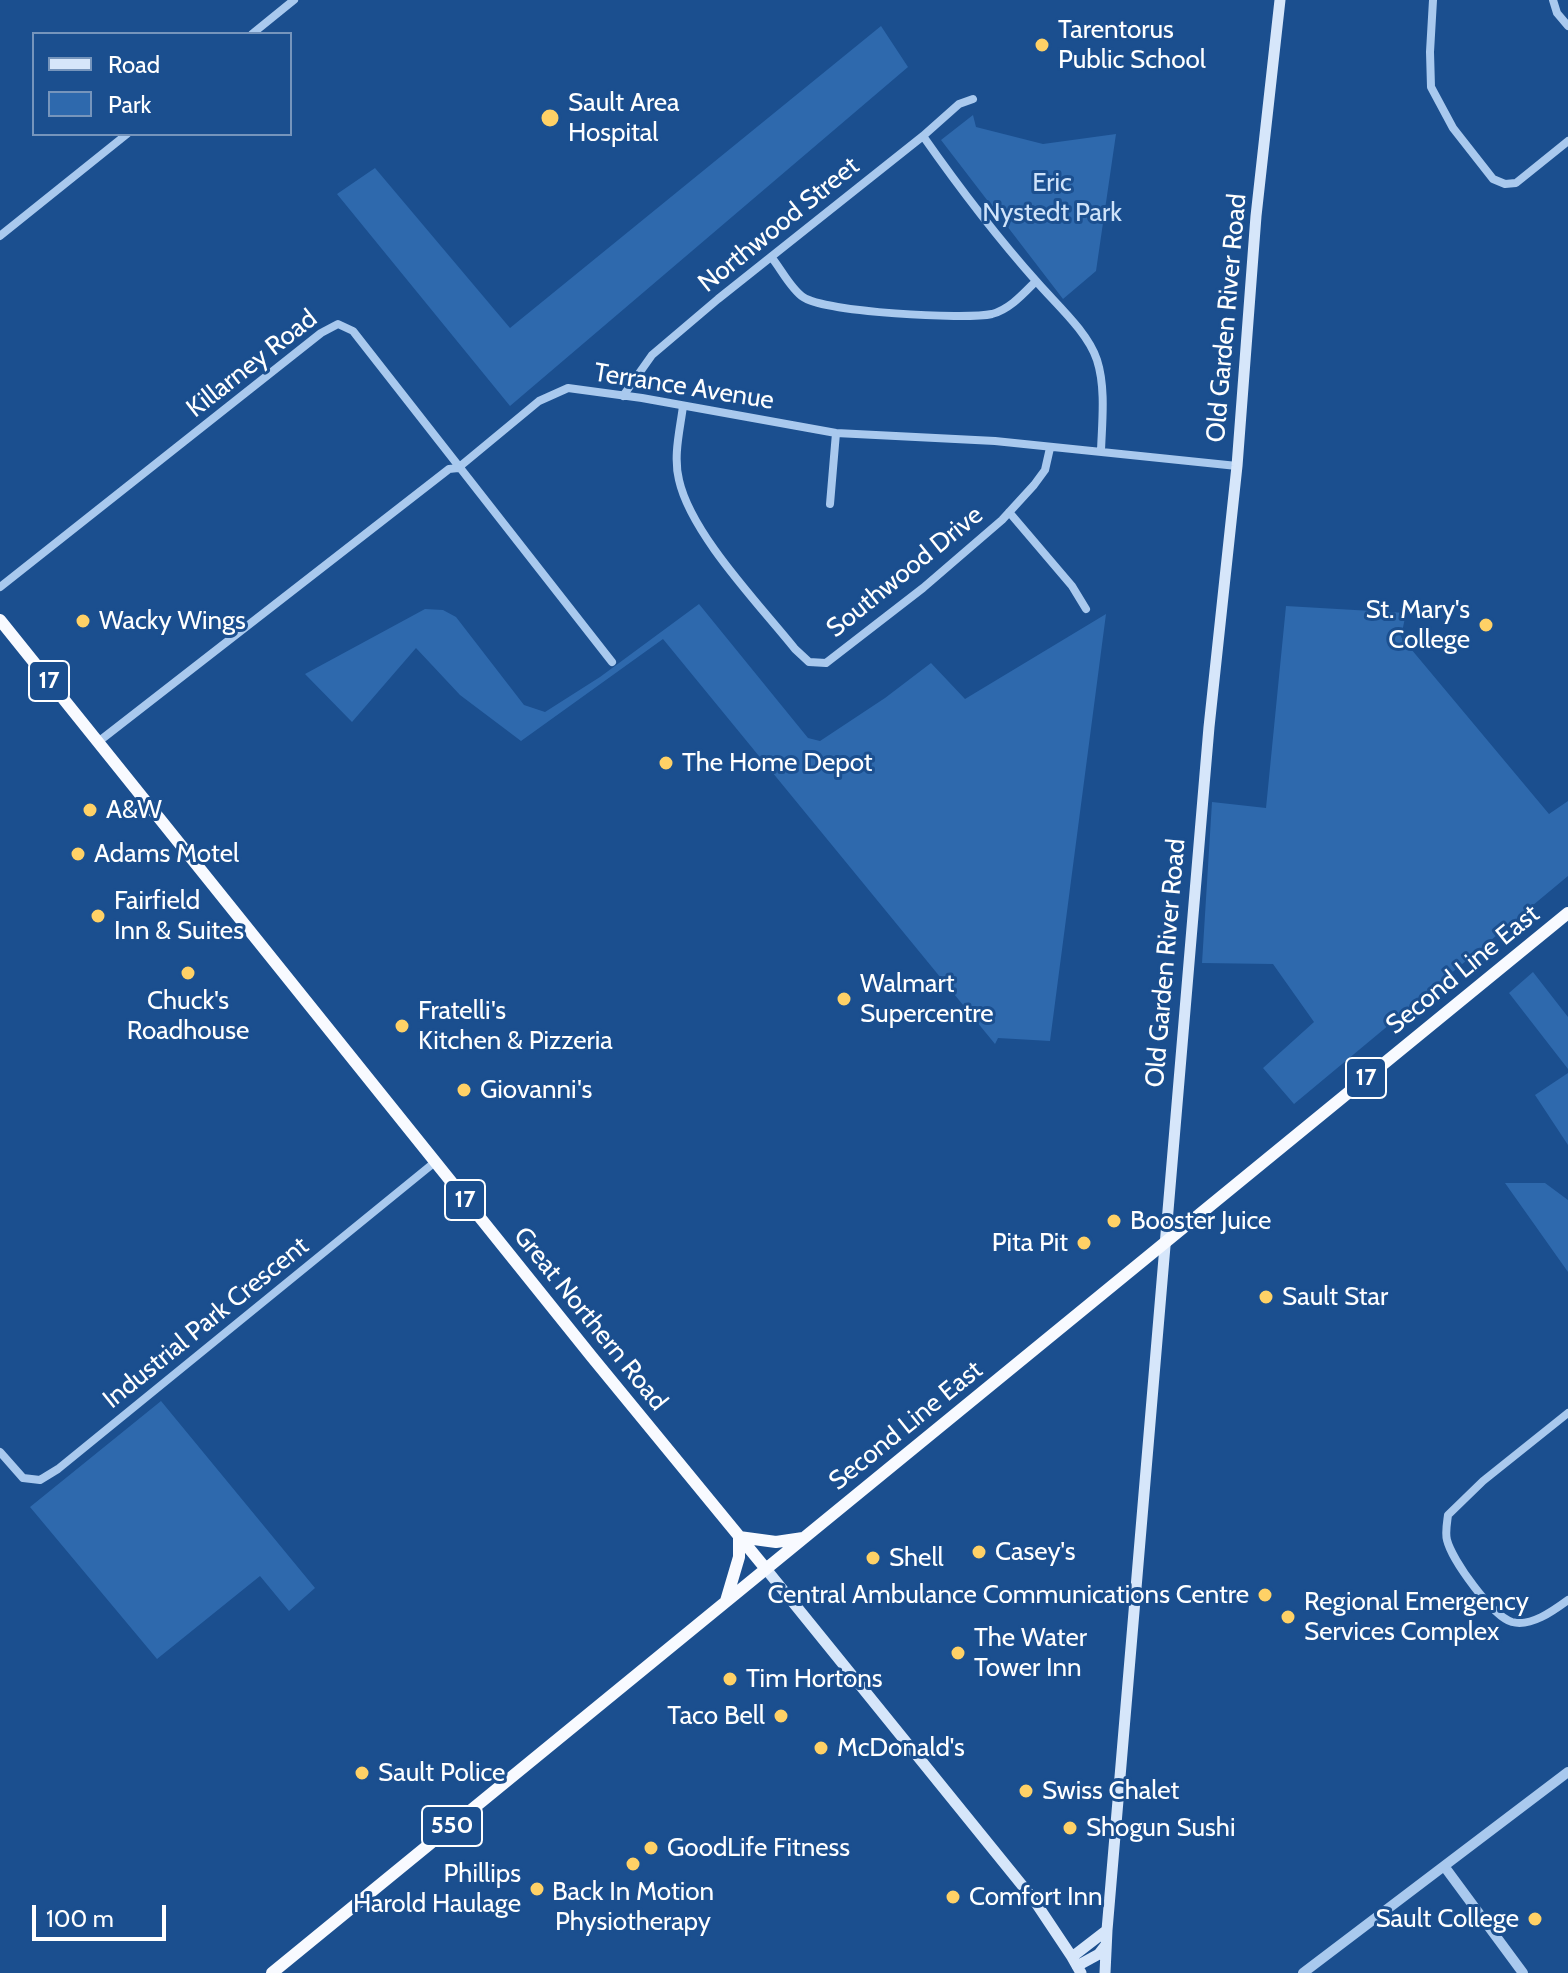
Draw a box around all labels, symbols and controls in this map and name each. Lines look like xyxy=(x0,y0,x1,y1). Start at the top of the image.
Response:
place label: Tarentorus Public School xyxy=(1058,14,1206,76)
legend xyxy=(32,32,292,136)
marker: Tarentorus Public School xyxy=(1033,36,1051,54)
text: Road xyxy=(108,50,160,79)
place label: Sault Area Hospital xyxy=(568,87,680,148)
text: Park xyxy=(108,90,151,119)
marker: Sault Area Hospital xyxy=(539,107,561,129)
street label: Northwood Street xyxy=(692,151,866,299)
park label: Eric Nystedt Park xyxy=(982,167,1122,228)
street label: Old Garden River Road xyxy=(1201,192,1253,444)
street label: Killarney Road xyxy=(181,303,323,425)
street label: Terrance Avenue xyxy=(592,357,776,417)
street label: Southwood Drive xyxy=(821,500,989,644)
place label: St. Mary's College xyxy=(1365,594,1470,656)
place label: Wacky Wings xyxy=(99,605,246,637)
marker: Wacky Wings xyxy=(74,612,92,630)
marker: St. Mary's College xyxy=(1477,616,1495,634)
road number: 17 xyxy=(29,661,69,701)
place label: The Home Depot xyxy=(682,747,873,779)
marker: The Home Depot xyxy=(657,754,675,772)
place label: A&W xyxy=(106,794,162,826)
marker: A&W xyxy=(81,801,99,819)
street label: Old Garden River Road xyxy=(1140,837,1192,1089)
place label: Adams Motel xyxy=(94,838,239,870)
marker: Adams Motel xyxy=(69,845,87,863)
place label: Fairfield Inn & Suites xyxy=(114,885,244,946)
street label: Second Line East xyxy=(1380,899,1546,1041)
marker: Fairfield Inn & Suites xyxy=(89,907,107,925)
marker: Chuck's Roadhouse xyxy=(179,964,197,982)
place label: Walmart Supercentre xyxy=(860,968,994,1030)
place label: Chuck's Roadhouse xyxy=(127,985,249,1046)
marker: Walmart Supercentre xyxy=(835,990,853,1008)
place label: Fratelli's Kitchen & Pizzeria xyxy=(418,995,613,1056)
marker: Fratelli's Kitchen & Pizzeria xyxy=(393,1017,411,1035)
road number: 17 xyxy=(1346,1058,1386,1098)
place label: Giovanni's xyxy=(480,1074,592,1106)
marker: Giovanni's xyxy=(455,1081,473,1099)
road number: 17 xyxy=(445,1180,485,1220)
place label: Booster Juice xyxy=(1130,1205,1271,1237)
marker: Booster Juice xyxy=(1105,1212,1123,1230)
street label: Great Northern Road xyxy=(506,1221,674,1417)
place label: Pita Pit xyxy=(992,1227,1068,1259)
street label: Industrial Park Crescent xyxy=(97,1231,315,1415)
marker: Pita Pit xyxy=(1075,1234,1093,1252)
place label: Sault Star xyxy=(1282,1281,1388,1313)
marker: Sault Star xyxy=(1257,1288,1275,1306)
street label: Second Line East xyxy=(823,1355,989,1497)
place label: Casey's xyxy=(995,1536,1075,1568)
place label: Shell xyxy=(889,1542,944,1574)
marker: Casey's xyxy=(970,1543,988,1561)
marker: Shell xyxy=(864,1549,882,1567)
place label: Central Ambulance Communications Centre xyxy=(767,1579,1249,1611)
marker: Central Ambulance Communications Centre xyxy=(1256,1586,1274,1604)
place label: Regional Emergency Services Complex xyxy=(1304,1586,1529,1648)
marker: Regional Emergency Services Complex xyxy=(1279,1608,1297,1626)
place label: The Water Tower Inn xyxy=(974,1622,1087,1684)
marker: The Water Tower Inn xyxy=(949,1644,967,1662)
place label: Tim Hortons xyxy=(746,1663,883,1695)
marker: Tim Hortons xyxy=(721,1670,739,1688)
place label: Taco Bell xyxy=(667,1700,765,1732)
marker: Taco Bell xyxy=(772,1707,790,1725)
place label: McDonald's xyxy=(837,1732,965,1764)
marker: McDonald's xyxy=(812,1739,830,1757)
place label: Sault Police xyxy=(378,1757,505,1789)
marker: Sault Police xyxy=(353,1764,371,1782)
place label: Swiss Chalet xyxy=(1042,1775,1179,1807)
marker: Swiss Chalet xyxy=(1017,1782,1035,1800)
road number: 550 xyxy=(422,1806,482,1846)
place label: Shogun Sushi xyxy=(1086,1812,1235,1844)
marker: Shogun Sushi xyxy=(1061,1819,1079,1837)
place label: GoodLife Fitness xyxy=(667,1832,850,1864)
marker: GoodLife Fitness xyxy=(642,1839,660,1857)
marker: Back In Motion Physiotherapy xyxy=(624,1855,642,1873)
place label: Phillips Harold Haulage xyxy=(353,1858,521,1920)
place label: Back In Motion Physiotherapy xyxy=(552,1876,714,1938)
marker: Phillips Harold Haulage xyxy=(528,1880,546,1898)
place label: Comfort Inn xyxy=(969,1881,1103,1913)
marker: Comfort Inn xyxy=(944,1888,962,1906)
scale bar xyxy=(36,1889,170,1939)
place label: Sault College xyxy=(1375,1903,1519,1935)
text: 100 m xyxy=(46,1904,114,1933)
marker: Sault College xyxy=(1526,1910,1544,1928)

